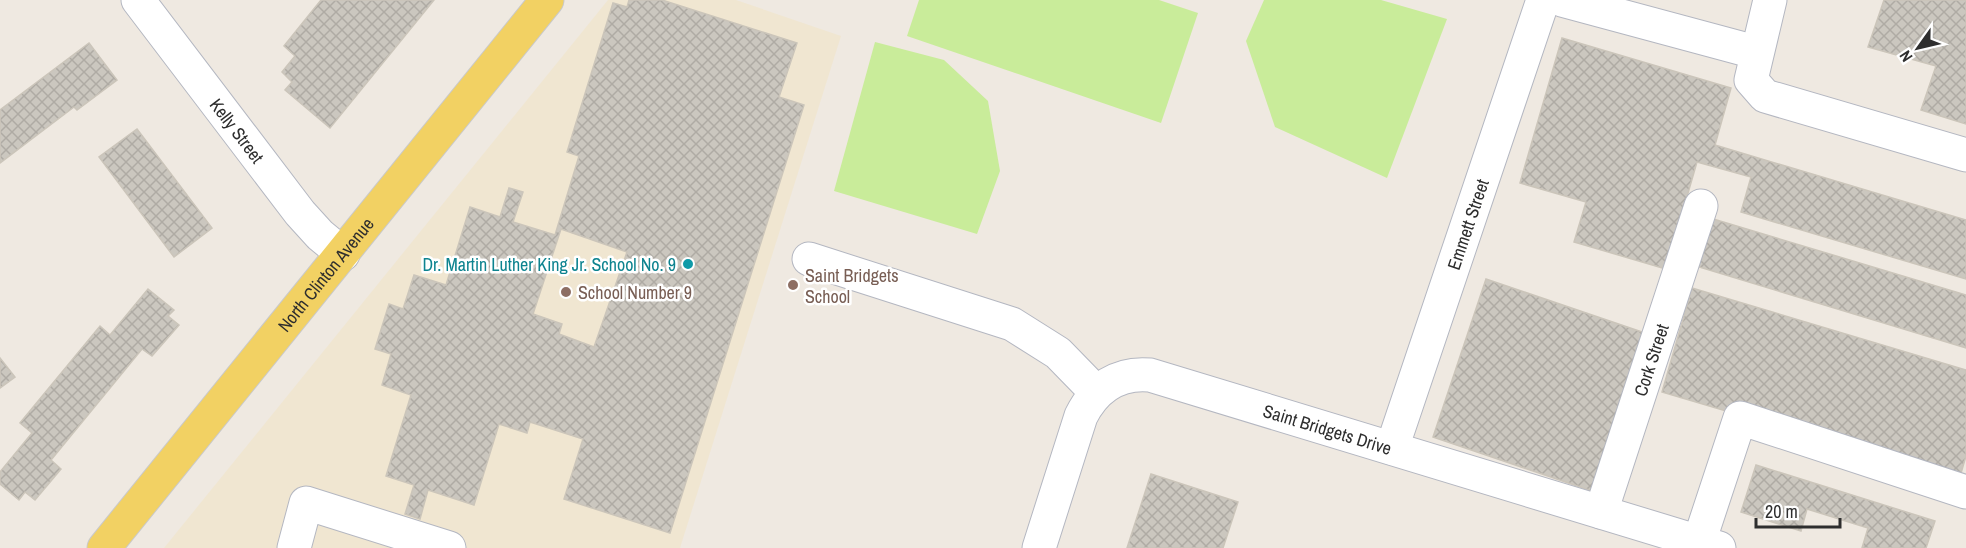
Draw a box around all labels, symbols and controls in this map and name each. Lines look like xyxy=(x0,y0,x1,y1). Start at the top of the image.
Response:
north arrow xyxy=(1888,18,1948,78)
text: N xyxy=(1894,46,1917,66)
street label: Kelly Street xyxy=(204,93,270,168)
street label: Emmett Street xyxy=(1440,176,1494,273)
street label: North Clinton Avenue xyxy=(271,212,379,337)
place label: Dr. Martin Luther King Jr. School No. 9 xyxy=(422,252,676,277)
marker: Dr. Martin Luther King Jr. School No. 9 xyxy=(681,257,695,271)
place label: Saint Bridgets School xyxy=(805,263,899,309)
marker: Saint Bridgets School xyxy=(786,278,800,292)
place label: School Number 9 xyxy=(578,280,692,305)
marker: School Number 9 xyxy=(559,285,573,299)
street label: Cork Street xyxy=(1627,321,1674,399)
street label: Saint Bridgets Drive xyxy=(1260,398,1395,460)
scale bar xyxy=(1756,491,1840,529)
text: 20 m xyxy=(1765,499,1798,524)

